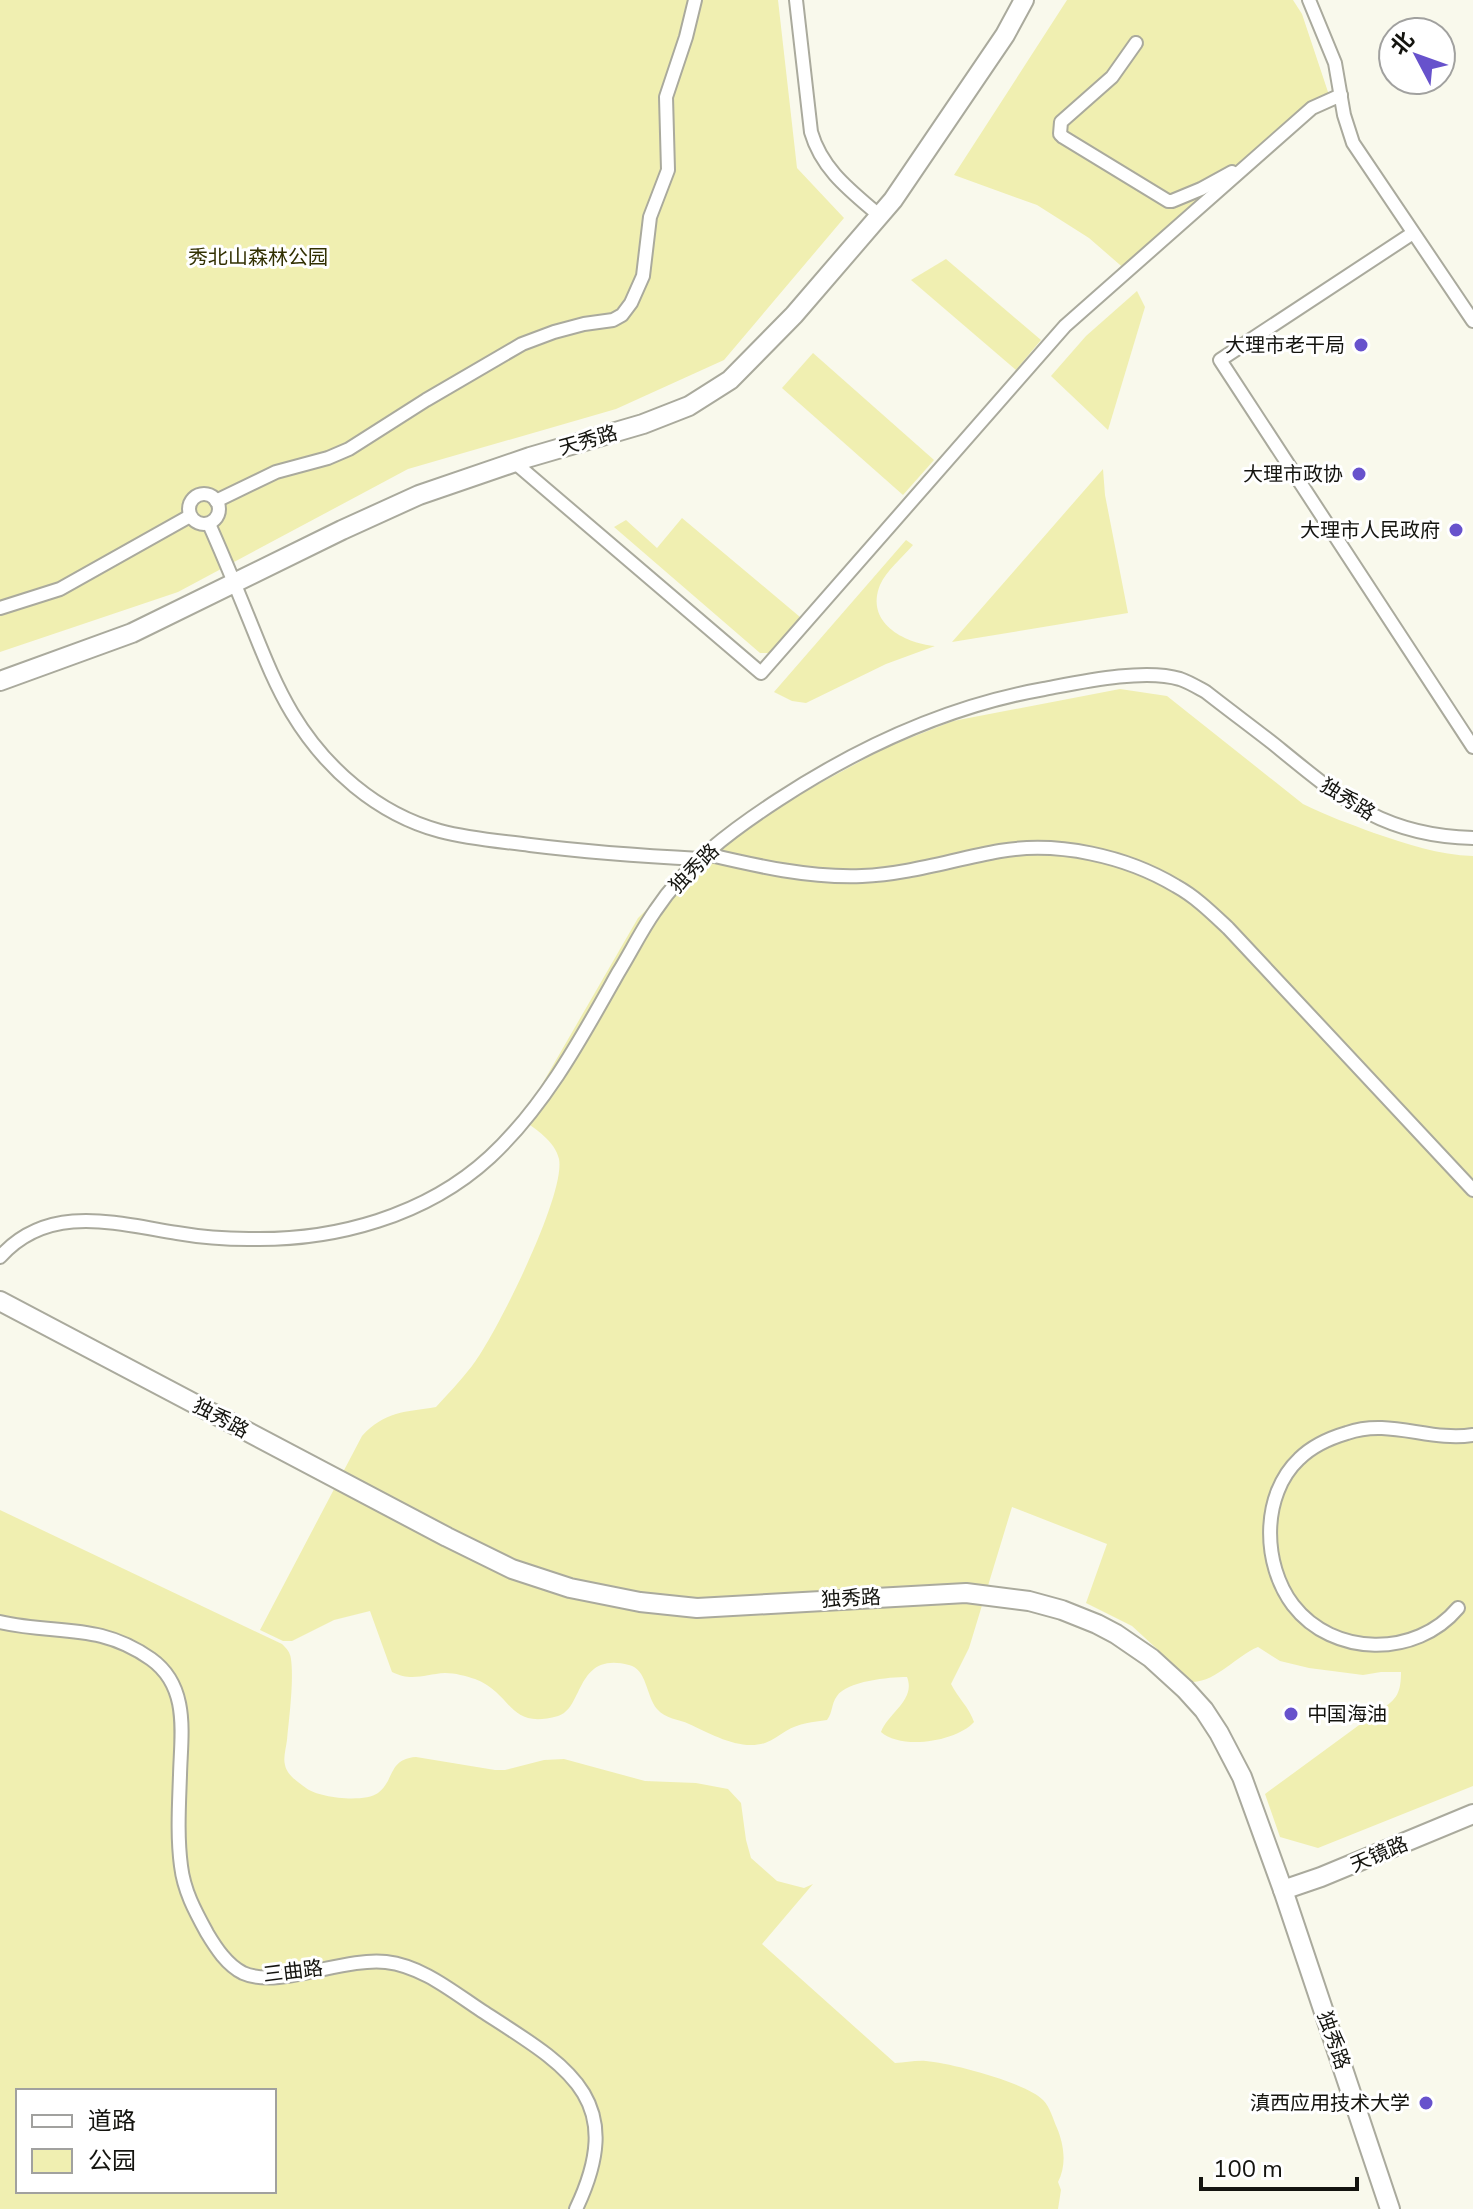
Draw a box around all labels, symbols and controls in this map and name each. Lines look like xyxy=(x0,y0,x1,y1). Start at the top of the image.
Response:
north arrow xyxy=(1377,16,1457,96)
text: 北 xyxy=(1384,25,1421,62)
park label: 秀北山森林公园 xyxy=(188,244,328,271)
place label: 大理市老干局 xyxy=(1225,332,1345,359)
marker: 大理市老干局 xyxy=(1352,336,1370,354)
street label: 天秀路 xyxy=(556,419,621,462)
place label: 大理市政协 xyxy=(1243,461,1343,488)
marker: 大理市政协 xyxy=(1350,465,1368,483)
place label: 大理市人民政府 xyxy=(1300,517,1440,544)
marker: 大理市人民政府 xyxy=(1447,521,1465,539)
street label: 独秀路 xyxy=(1315,772,1380,827)
street label: 独秀路 xyxy=(664,838,725,899)
street label: 独秀路 xyxy=(188,1392,254,1444)
street label: 独秀路 xyxy=(820,1583,882,1614)
place label: 中国海油 xyxy=(1307,1701,1387,1728)
marker: 中国海油 xyxy=(1282,1705,1300,1723)
street label: 天镜路 xyxy=(1346,1830,1412,1879)
street label: 三曲路 xyxy=(262,1954,324,1989)
street label: 独秀路 xyxy=(1311,2007,1356,2073)
legend xyxy=(16,2089,276,2193)
place label: 滇西应用技术大学 xyxy=(1250,2090,1410,2117)
marker: 滇西应用技术大学 xyxy=(1417,2094,1435,2112)
text: 道路 xyxy=(88,2105,136,2137)
scale bar xyxy=(1201,2141,1357,2191)
text: 公园 xyxy=(88,2145,136,2177)
text: 100 m xyxy=(1213,2153,1283,2185)

